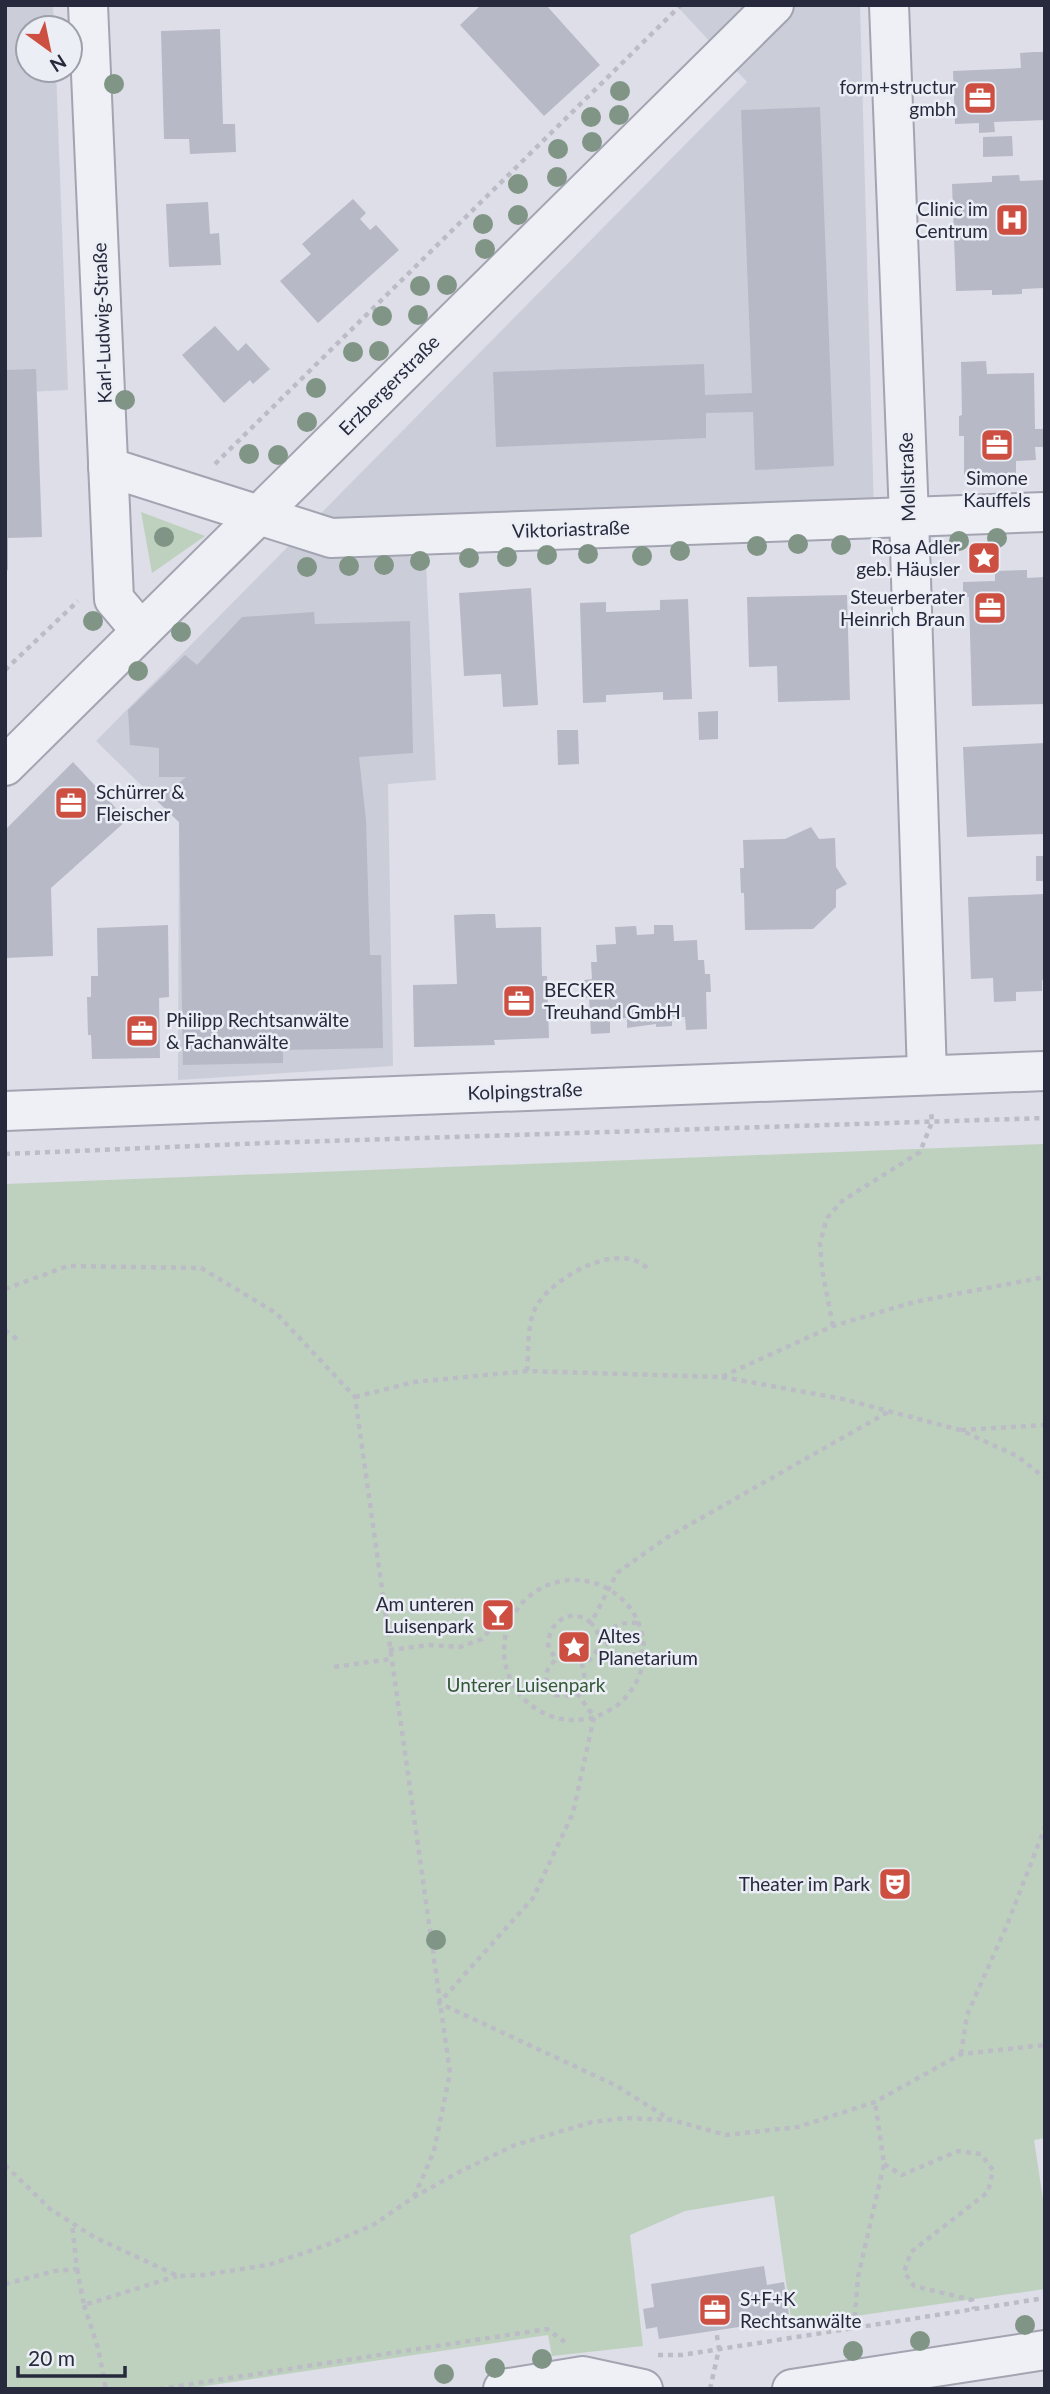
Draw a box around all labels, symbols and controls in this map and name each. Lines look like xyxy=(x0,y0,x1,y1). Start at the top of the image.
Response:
north arrow xyxy=(14,14,84,84)
text: N xyxy=(46,50,71,77)
place label: form+structur gmbh xyxy=(839,75,956,120)
office icon: form+structur gmbh xyxy=(961,79,999,117)
place label: Clinic im Centrum xyxy=(915,197,988,242)
hospital icon: Clinic im Centrum xyxy=(993,201,1031,239)
street label: Karl-Ludwig-Straße xyxy=(87,242,116,404)
street label: Erzbergerstraße xyxy=(334,330,444,440)
office icon: Simone Kauffels xyxy=(978,426,1016,464)
street label: Mollstraße xyxy=(893,432,920,522)
place label: Simone Kauffels xyxy=(963,466,1031,511)
street label: Viktoriastraße xyxy=(512,515,630,542)
place label: Rosa Adler geb. Häusler xyxy=(856,535,960,580)
place icon: Rosa Adler geb. Häusler xyxy=(965,539,1003,577)
place label: Steuerberater Heinrich Braun xyxy=(840,585,965,630)
office icon: Steuerberater Heinrich Braun xyxy=(971,589,1009,627)
place label: Schürrer & Fleischer xyxy=(96,780,185,825)
office icon: Schürrer & Fleischer xyxy=(52,784,90,822)
place label: BECKER Treuhand GmbH xyxy=(544,978,681,1023)
office icon: BECKER Treuhand GmbH xyxy=(500,982,538,1020)
place label: Philipp Rechtsanwälte & Fachanwälte xyxy=(166,1008,349,1053)
office icon: Philipp Rechtsanwälte & Fachanwälte xyxy=(123,1012,161,1050)
street label: Kolpingstraße xyxy=(467,1077,583,1104)
place label: Am unteren Luisenpark xyxy=(376,1592,474,1637)
bar icon: Am unteren Luisenpark xyxy=(479,1596,517,1634)
place label: Altes Planetarium xyxy=(598,1624,698,1669)
place icon: Altes Planetarium xyxy=(555,1628,593,1666)
park label: Unterer Luisenpark xyxy=(447,1673,606,1696)
theatre icon: Theater im Park xyxy=(876,1865,914,1903)
place label: Theater im Park xyxy=(739,1872,870,1895)
place label: S+F+K Rechtsanwälte xyxy=(740,2287,861,2332)
office icon: S+F+K Rechtsanwälte xyxy=(696,2291,734,2329)
scale bar xyxy=(18,2334,124,2378)
text: 20 m xyxy=(28,2345,75,2370)

